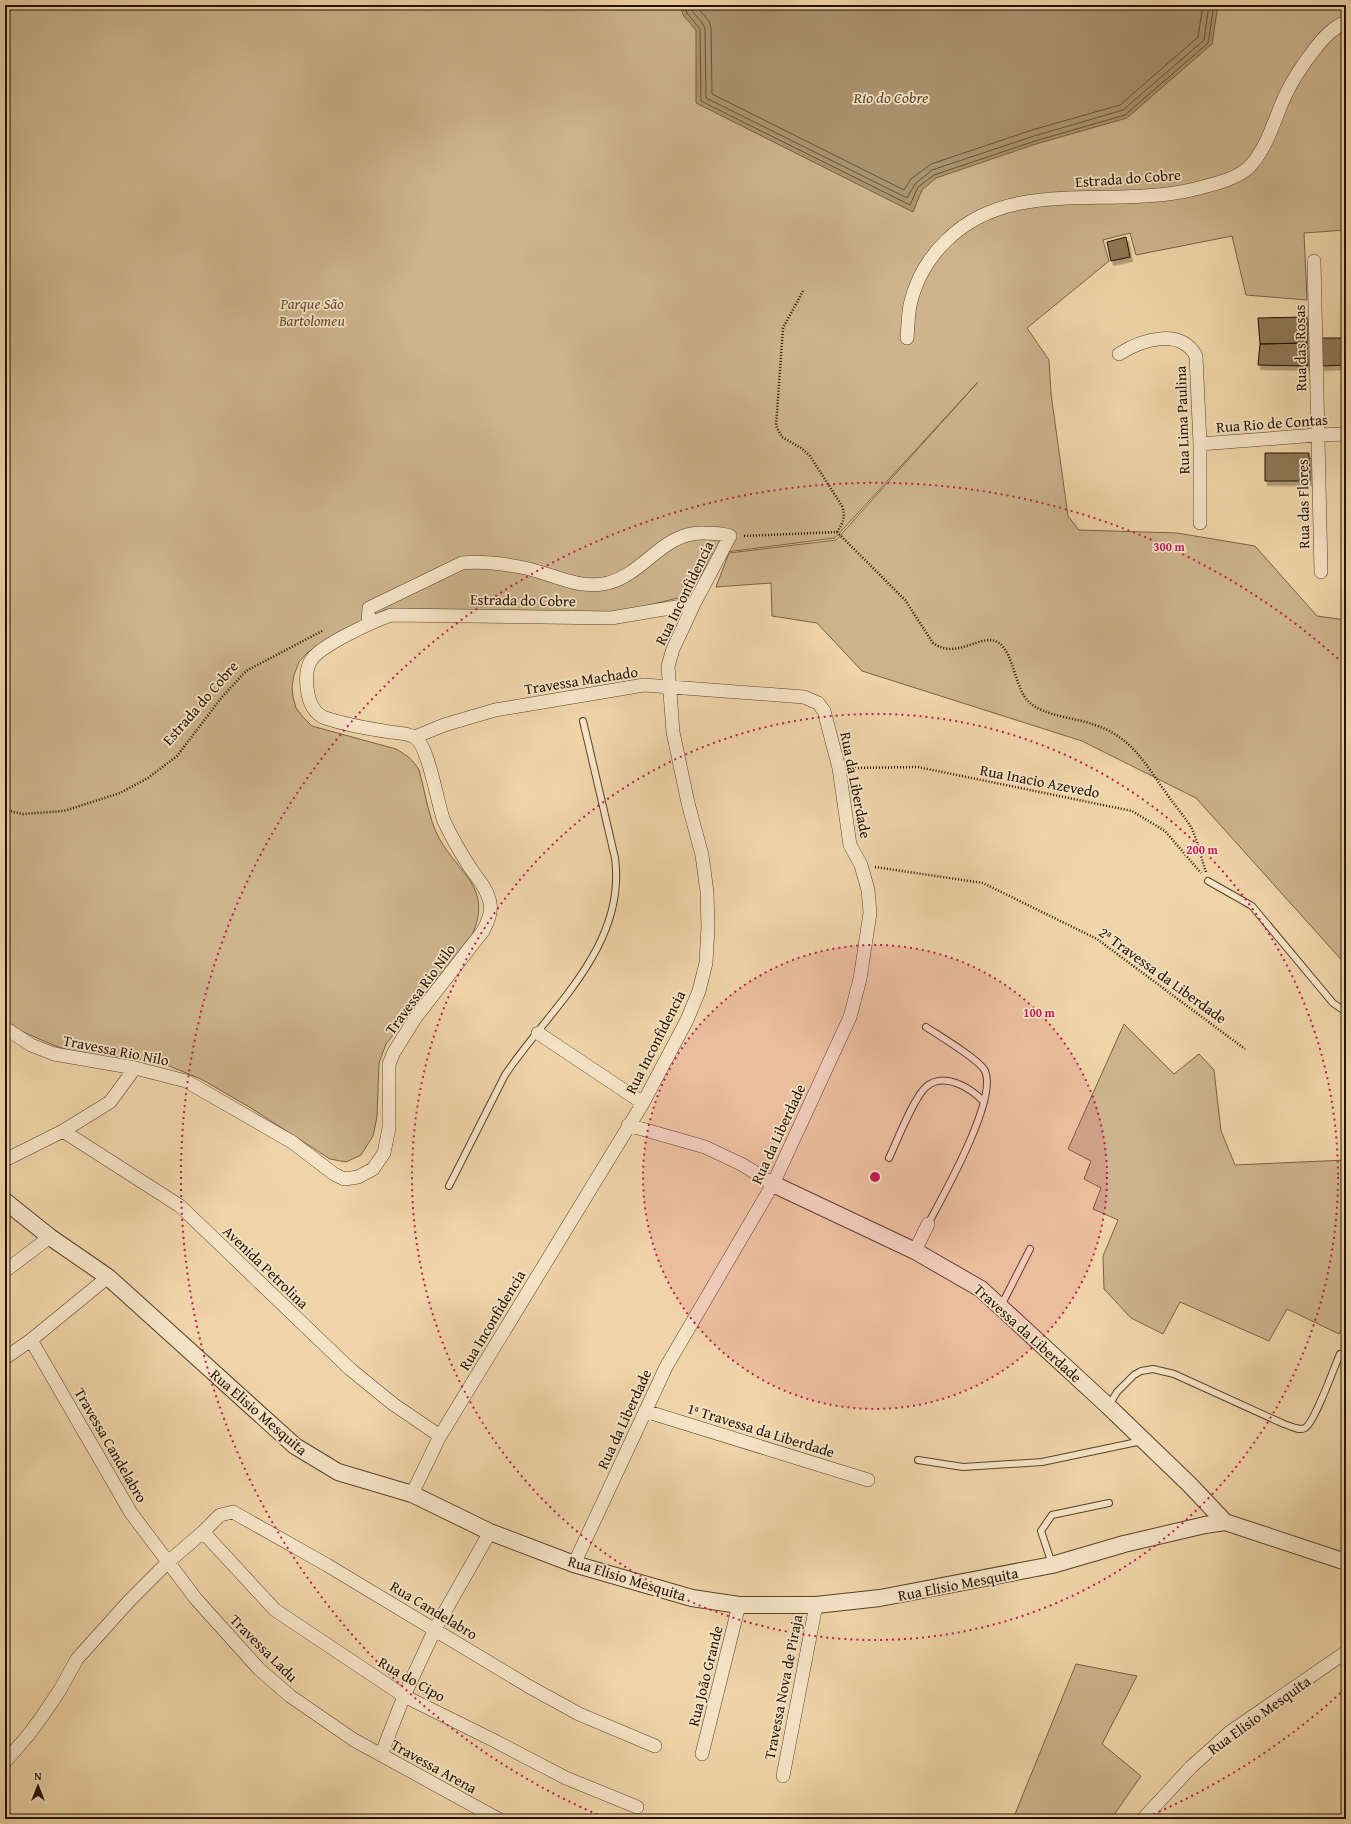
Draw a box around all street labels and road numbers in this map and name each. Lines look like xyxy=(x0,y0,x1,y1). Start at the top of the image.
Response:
street label: Estrada do Cobre xyxy=(1074,164,1182,192)
street label: Rua das Rosas xyxy=(1289,304,1311,392)
street label: Rua Lima Paulina xyxy=(1170,365,1194,475)
street label: Rua Rio de Contas xyxy=(1215,409,1329,437)
street label: Rua das Flores xyxy=(1292,459,1314,549)
street label: Rua Inconfidencia xyxy=(650,537,718,649)
street label: Estrada do Cobre xyxy=(470,589,576,611)
street label: Estrada do Cobre xyxy=(157,656,243,750)
street label: Travessa Machado xyxy=(523,661,640,699)
street label: Rua da Liberdade xyxy=(835,730,877,840)
street label: Rua Inacio Azevedo xyxy=(978,759,1102,803)
street label: 2ª Travessa da Liberdade xyxy=(1095,922,1231,1028)
street label: Travessa Rio Nilo xyxy=(380,939,460,1039)
street label: Rua Inconfidencia xyxy=(620,987,690,1097)
street label: Travessa Rio Nilo xyxy=(61,1029,171,1071)
street label: Rua da Liberdade xyxy=(746,1081,810,1187)
street label: Avenida Petrolina xyxy=(219,1221,313,1313)
street label: Rua Inconfidencia xyxy=(454,1266,530,1374)
street label: Travessa da Liberdade xyxy=(969,1279,1087,1387)
street label: Rua Elisio Mesquita xyxy=(206,1364,312,1460)
street label: Rua da Liberdade xyxy=(592,1366,656,1472)
street label: Travessa Candelabro xyxy=(70,1384,153,1506)
street label: 1ª Travessa da Liberdade xyxy=(685,1398,837,1462)
street label: Rua Elisio Mesquita xyxy=(566,1550,688,1606)
street label: Rua Elisio Mesquita xyxy=(896,1562,1020,1606)
street label: Rua Candelabro xyxy=(386,1576,482,1645)
street label: Travessa Ladu xyxy=(225,1609,303,1687)
street label: Travessa Nova de Piraja xyxy=(759,1613,807,1761)
street label: Rua João Grande xyxy=(682,1623,728,1729)
street label: Rua do Cipo xyxy=(375,1651,450,1707)
street label: Rua Elisio Mesquita xyxy=(1203,1671,1315,1759)
street label: Travessa Arena xyxy=(387,1734,481,1798)

